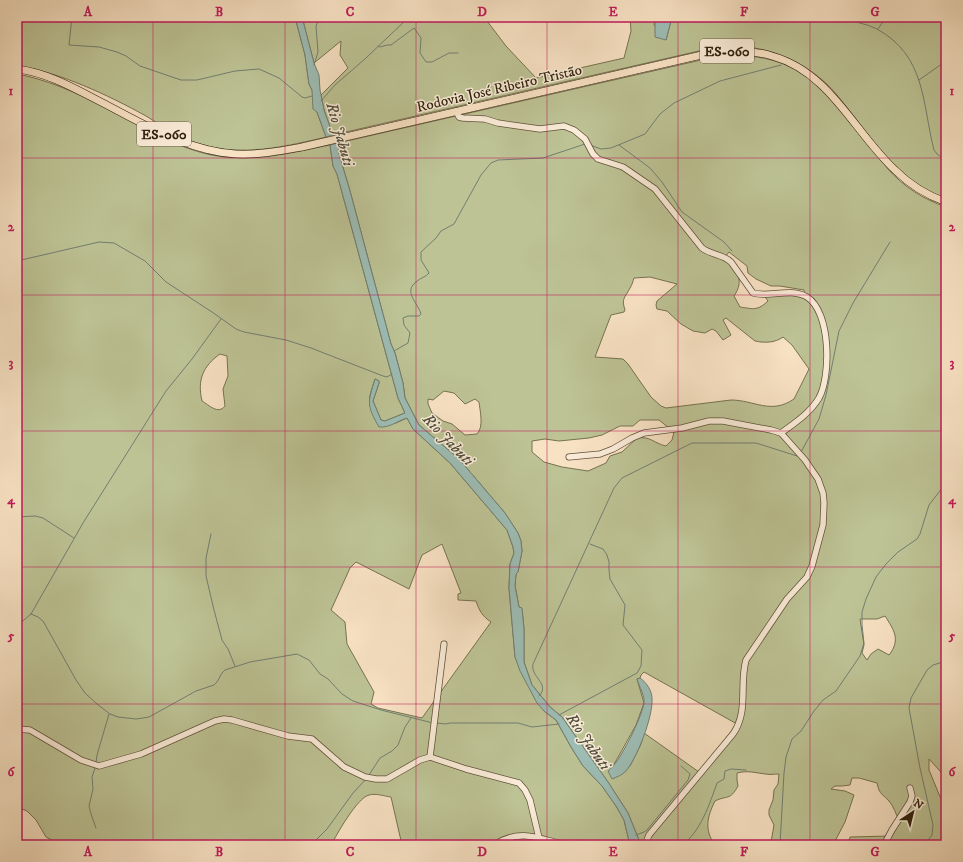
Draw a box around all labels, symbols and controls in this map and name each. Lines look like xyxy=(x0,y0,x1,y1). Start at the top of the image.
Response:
text: A xyxy=(83,4,93,20)
text: B xyxy=(215,4,223,20)
text: C xyxy=(346,4,355,20)
text: D xyxy=(477,4,487,20)
text: E xyxy=(608,4,618,20)
text: F xyxy=(740,4,749,20)
text: G xyxy=(870,4,880,20)
road number: ES-060 xyxy=(700,39,754,63)
street label: Rodovia José Ribeiro Tristão xyxy=(415,60,584,117)
text: 1 xyxy=(9,83,14,99)
text: 1 xyxy=(950,83,955,99)
water label: Rio Jabuti xyxy=(321,99,359,169)
road number: ES-060 xyxy=(137,122,191,146)
text: 2 xyxy=(8,219,15,235)
text: 2 xyxy=(949,219,956,235)
text: 3 xyxy=(9,355,14,371)
text: 3 xyxy=(950,355,955,371)
water label: Rio Jabuti xyxy=(418,409,479,471)
text: 4 xyxy=(6,492,15,509)
text: 4 xyxy=(947,492,956,509)
text: 5 xyxy=(7,628,15,644)
text: 5 xyxy=(948,628,956,644)
water label: Rio Jabuti xyxy=(561,708,616,775)
text: 6 xyxy=(8,764,16,780)
text: 6 xyxy=(949,764,957,780)
north arrow xyxy=(893,792,933,832)
text: N xyxy=(910,796,926,813)
text: A xyxy=(83,844,93,860)
text: B xyxy=(215,844,223,860)
text: C xyxy=(346,844,355,860)
text: D xyxy=(477,844,487,860)
text: E xyxy=(608,844,618,860)
text: F xyxy=(740,844,749,860)
text: G xyxy=(870,844,880,860)

